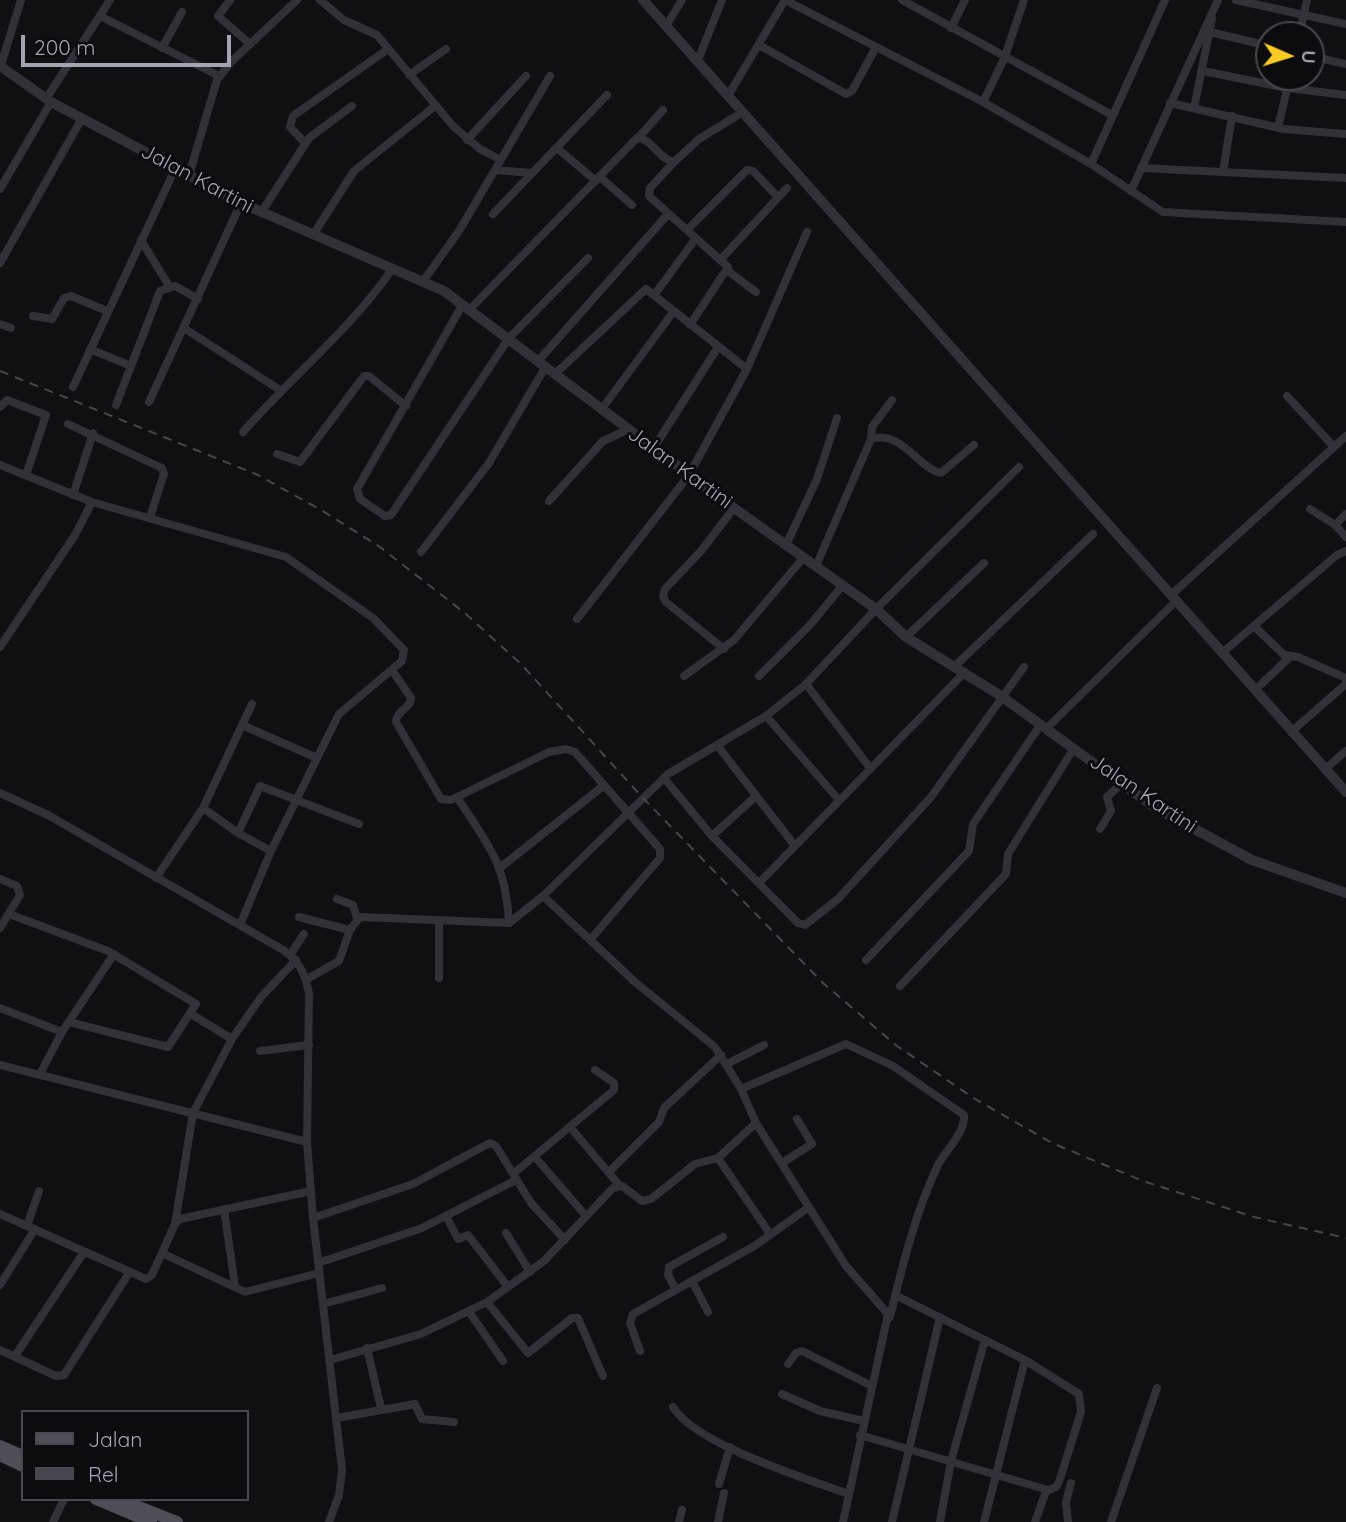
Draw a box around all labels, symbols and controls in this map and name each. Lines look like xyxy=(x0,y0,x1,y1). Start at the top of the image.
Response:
scale bar xyxy=(24,21,234,65)
north arrow xyxy=(1255,21,1325,91)
text: 200 m xyxy=(34,34,96,60)
text: U xyxy=(1297,50,1321,64)
street label: Jalan Kartini xyxy=(137,139,257,219)
street label: Jalan Kartini xyxy=(623,422,737,514)
street label: Jalan Kartini xyxy=(1085,749,1201,839)
legend xyxy=(21,1410,248,1501)
text: Jalan xyxy=(88,1426,142,1452)
text: Rel xyxy=(88,1461,119,1487)

